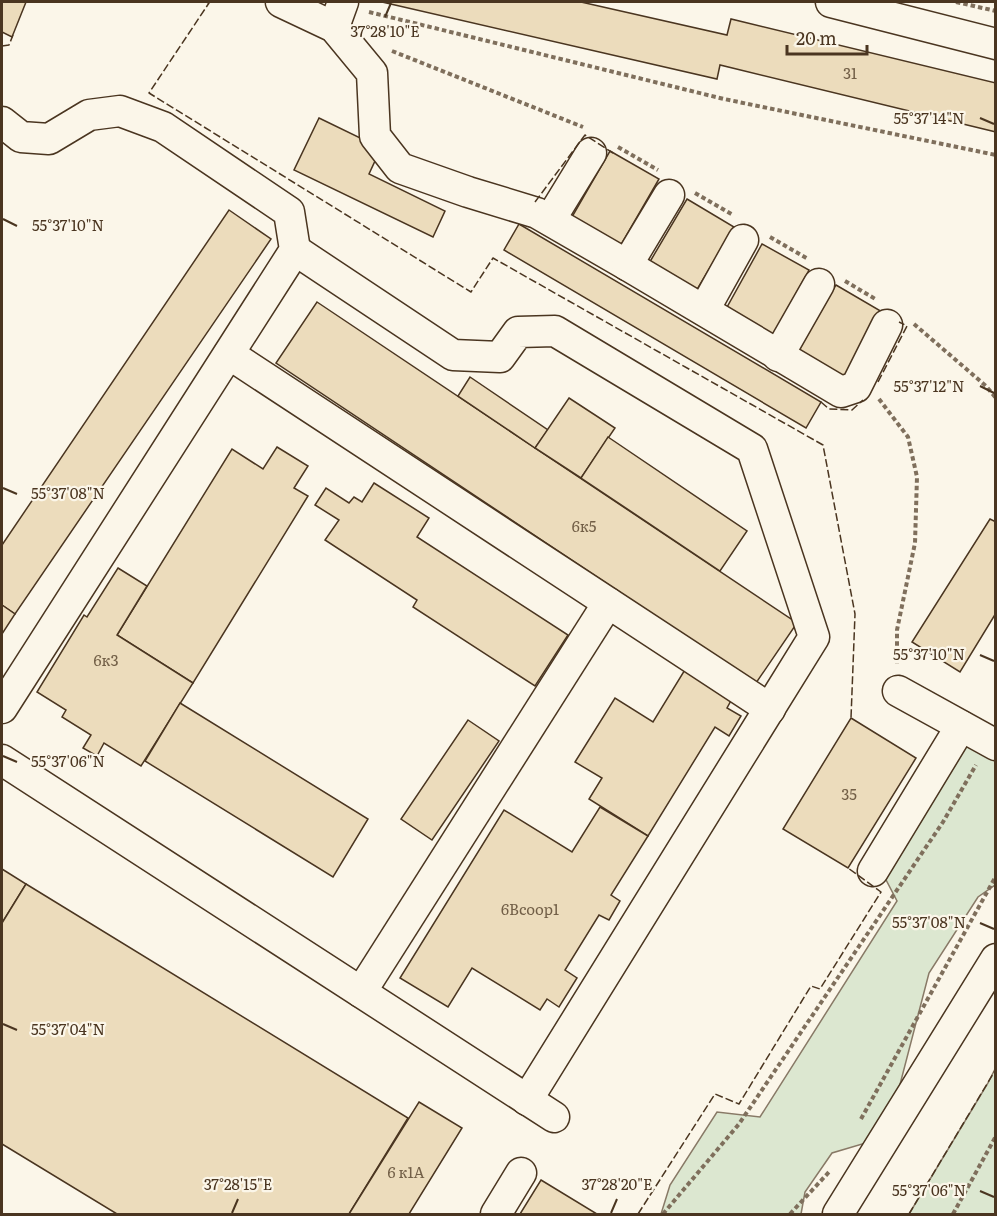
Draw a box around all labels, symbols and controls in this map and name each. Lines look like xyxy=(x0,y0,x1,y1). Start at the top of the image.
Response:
scale bar xyxy=(787,18,866,56)
text: 37°28'10"E xyxy=(350,19,420,42)
text: 20 m xyxy=(796,24,837,51)
house number: 31 xyxy=(843,61,857,84)
text: 55°37'14"N xyxy=(893,106,965,129)
text: 55°37'10"N xyxy=(32,213,104,236)
text: 55°37'12"N xyxy=(893,374,965,397)
text: 55°37'08"N xyxy=(31,481,105,504)
house number: 6к5 xyxy=(572,514,597,537)
text: 55°37'10"N xyxy=(893,642,965,665)
house number: 6к3 xyxy=(93,648,119,671)
text: 55°37'06"N xyxy=(31,749,105,772)
house number: 35 xyxy=(841,782,857,805)
house number: 6Всоор1 xyxy=(501,897,559,920)
text: 55°37'08"N xyxy=(892,910,966,933)
text: 55°37'04"N xyxy=(31,1017,105,1040)
house number: 6 к1А xyxy=(387,1160,425,1183)
text: 37°28'15"E xyxy=(204,1172,272,1195)
text: 37°28'20"E xyxy=(581,1172,653,1195)
text: 55°37'06"N xyxy=(892,1178,966,1201)

